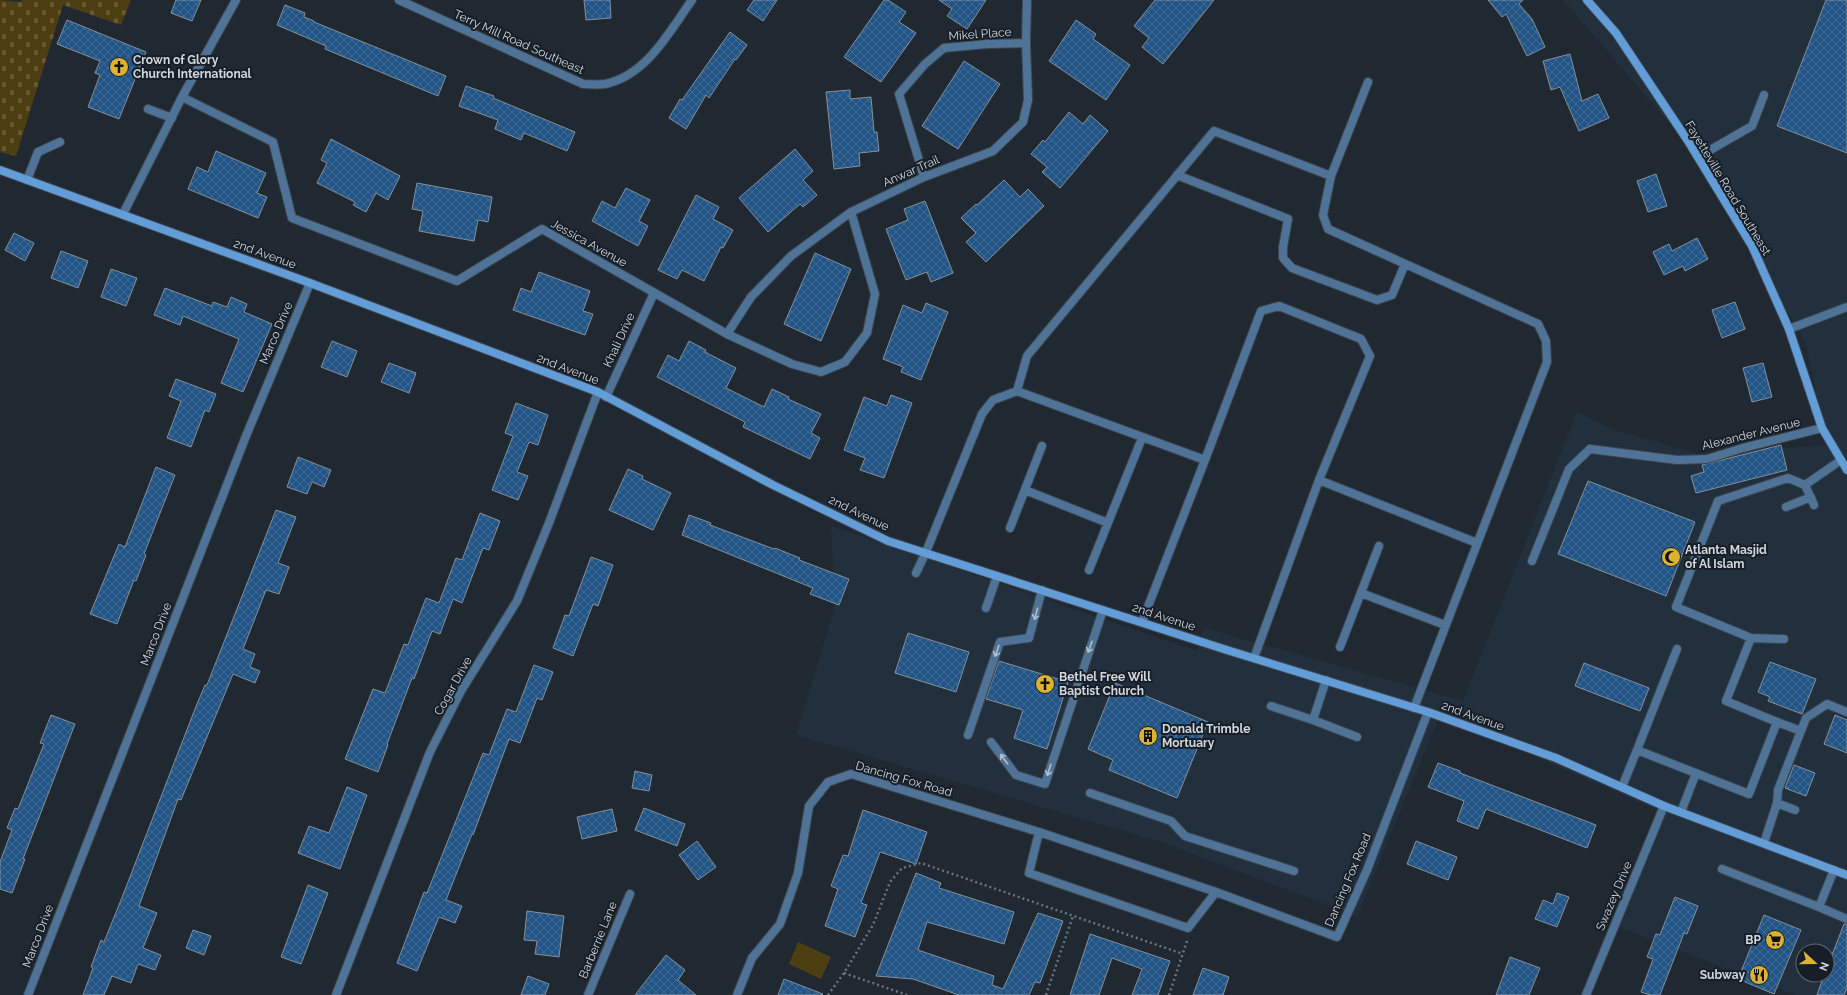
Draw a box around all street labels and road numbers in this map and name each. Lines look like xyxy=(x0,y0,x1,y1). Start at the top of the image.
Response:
street label: Terry Mill Road Southeast xyxy=(452,7,586,77)
street label: Mikel Place xyxy=(948,25,1012,43)
street label: Fayetteville Road Southeast xyxy=(1682,118,1774,258)
street label: Anwar Trail xyxy=(880,152,942,190)
street label: Jessica Avenue xyxy=(548,216,630,270)
street label: 2nd Avenue xyxy=(232,236,298,272)
street label: Marco Drive xyxy=(257,300,295,366)
street label: Khali Drive xyxy=(600,310,638,370)
street label: 2nd Avenue xyxy=(535,351,601,387)
street label: Alexander Avenue xyxy=(1700,415,1802,453)
street label: 2nd Avenue xyxy=(826,492,892,534)
street label: 2nd Avenue xyxy=(1131,600,1197,634)
street label: Marco Drive xyxy=(138,601,174,667)
street label: Cogar Drive xyxy=(431,654,475,718)
street label: 2nd Avenue xyxy=(1440,698,1506,734)
street label: Dancing Fox Road xyxy=(854,758,954,800)
street label: Dancing Fox Road xyxy=(1322,831,1374,929)
street label: Swazey Drive xyxy=(1593,859,1635,933)
street label: Barberrie Lane xyxy=(576,899,620,981)
street label: Marco Drive xyxy=(20,903,56,969)

